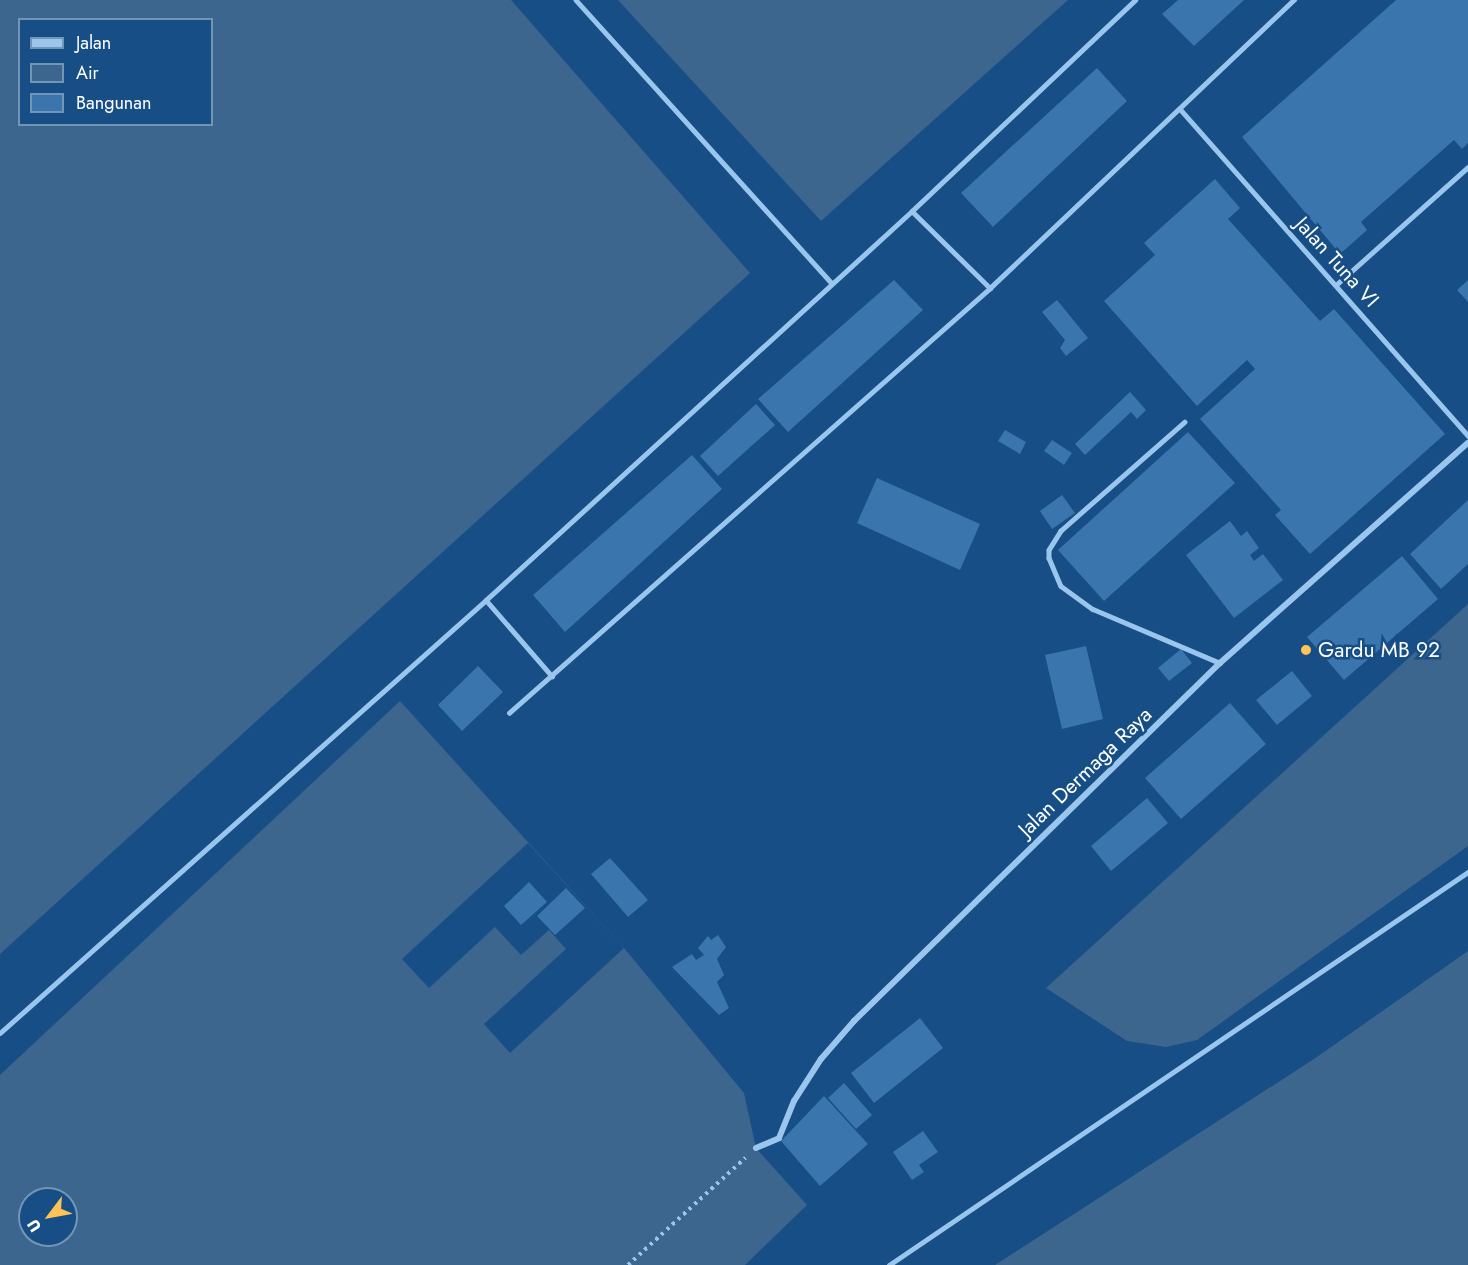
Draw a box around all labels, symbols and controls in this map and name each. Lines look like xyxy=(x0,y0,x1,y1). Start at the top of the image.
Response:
legend xyxy=(18,18,213,126)
text: Jalan xyxy=(76,30,111,56)
text: Air xyxy=(76,60,99,86)
text: Bangunan xyxy=(76,90,151,116)
street label: Jalan Tuna VI xyxy=(1290,212,1384,312)
place label: Gardu MB 92 xyxy=(1318,637,1440,663)
marker: Gardu MB 92 xyxy=(1299,643,1313,657)
street label: Jalan Dermaga Raya xyxy=(1013,702,1157,842)
north arrow xyxy=(18,1187,78,1247)
text: U xyxy=(21,1215,47,1237)

